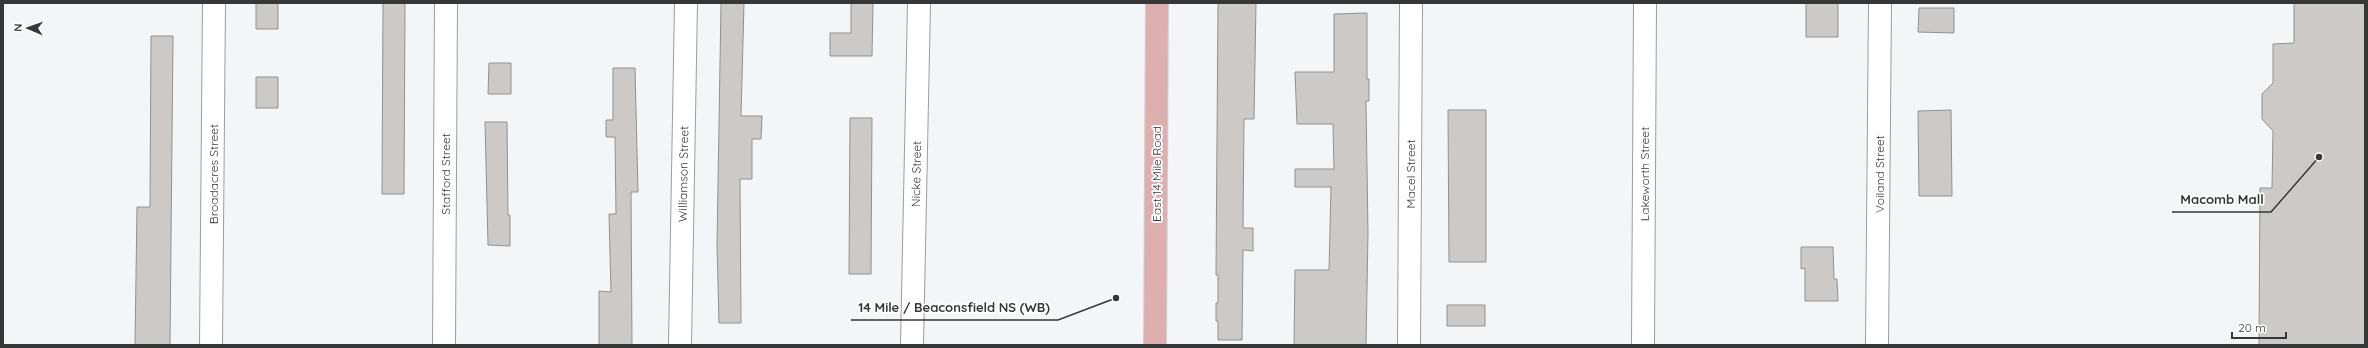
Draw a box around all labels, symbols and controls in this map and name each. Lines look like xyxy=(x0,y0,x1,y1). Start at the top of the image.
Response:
north arrow xyxy=(8,8,48,48)
text: N xyxy=(11,23,25,32)
street label: Broadacres Street xyxy=(206,124,221,224)
street label: Williamson Street xyxy=(675,126,691,222)
street label: East 14 Mile Road xyxy=(1149,126,1164,222)
street label: Lakeworth Street xyxy=(1637,127,1652,221)
street label: Stafford Street xyxy=(438,133,453,215)
street label: Voiland Street xyxy=(1872,135,1887,213)
street label: Macel Street xyxy=(1403,139,1418,209)
street label: Nicke Street xyxy=(908,141,924,207)
callout: Macomb Mall xyxy=(2172,187,2271,212)
text: Macomb Mall xyxy=(2180,191,2264,207)
callout: 14 Mile / Beaconsfield NS (WB) xyxy=(851,295,1058,320)
text: 14 Mile / Beaconsfield NS (WB) xyxy=(858,299,1050,315)
scale bar xyxy=(2232,314,2286,340)
text: 20 m xyxy=(2238,320,2266,335)

